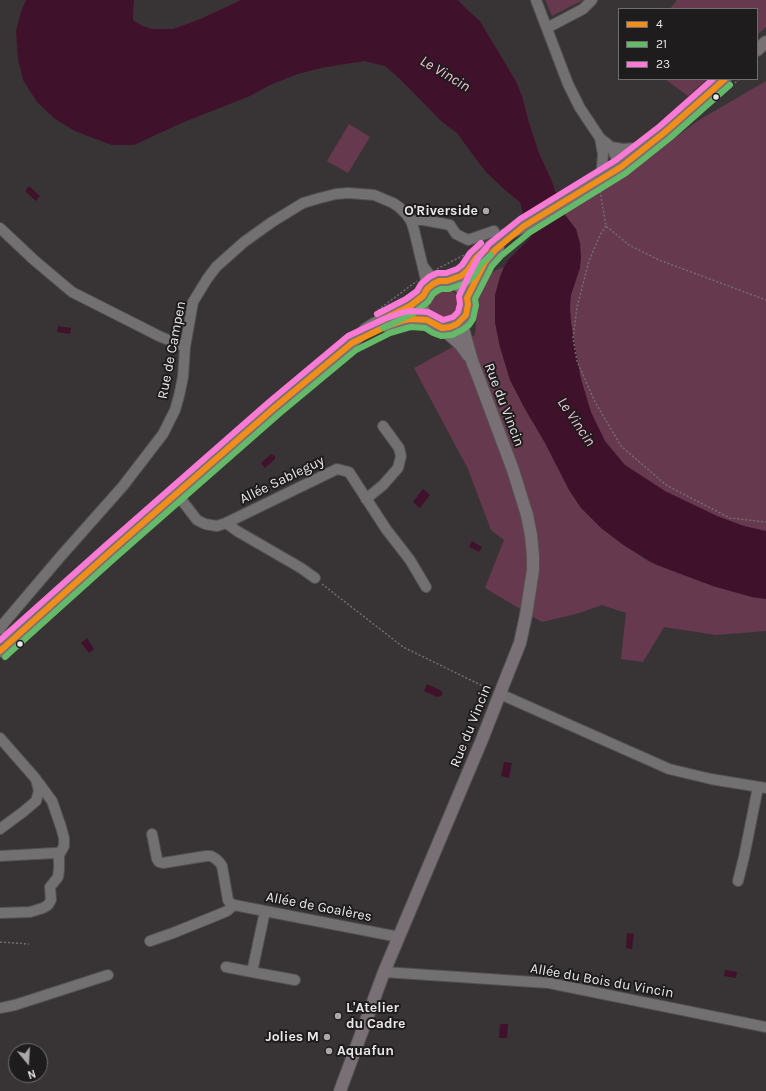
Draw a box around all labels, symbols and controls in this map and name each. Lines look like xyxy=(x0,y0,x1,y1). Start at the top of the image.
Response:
legend xyxy=(618,8,758,80)
text: 4 xyxy=(656,17,663,31)
text: 21 xyxy=(656,37,667,51)
water label: Le Vincin xyxy=(417,52,473,96)
text: 23 xyxy=(656,57,670,71)
unlabelled marker xyxy=(711,92,721,102)
place label: O'Riverside xyxy=(404,203,478,219)
marker: O'Riverside xyxy=(481,206,491,216)
street label: Rue de Campen xyxy=(154,300,190,400)
street label: Rue du Vincin xyxy=(480,361,528,449)
water label: Le Vincin xyxy=(553,394,599,450)
street label: Allée Sableguy xyxy=(237,452,327,508)
unlabelled marker xyxy=(15,639,25,649)
street label: Rue du Vincin xyxy=(447,682,495,770)
street label: Allée de Goalères xyxy=(265,888,373,926)
street label: Allée du Bois du Vincin xyxy=(529,960,675,1002)
place label: L'Atelier du Cadre xyxy=(346,1000,405,1032)
marker: L'Atelier du Cadre xyxy=(333,1011,343,1021)
place label: Jolies M xyxy=(265,1029,319,1045)
marker: Jolies M xyxy=(322,1032,332,1042)
north arrow xyxy=(8,1043,48,1083)
place label: Aquafun xyxy=(337,1043,394,1059)
marker: Aquafun xyxy=(324,1046,334,1056)
text: N xyxy=(26,1067,37,1081)

